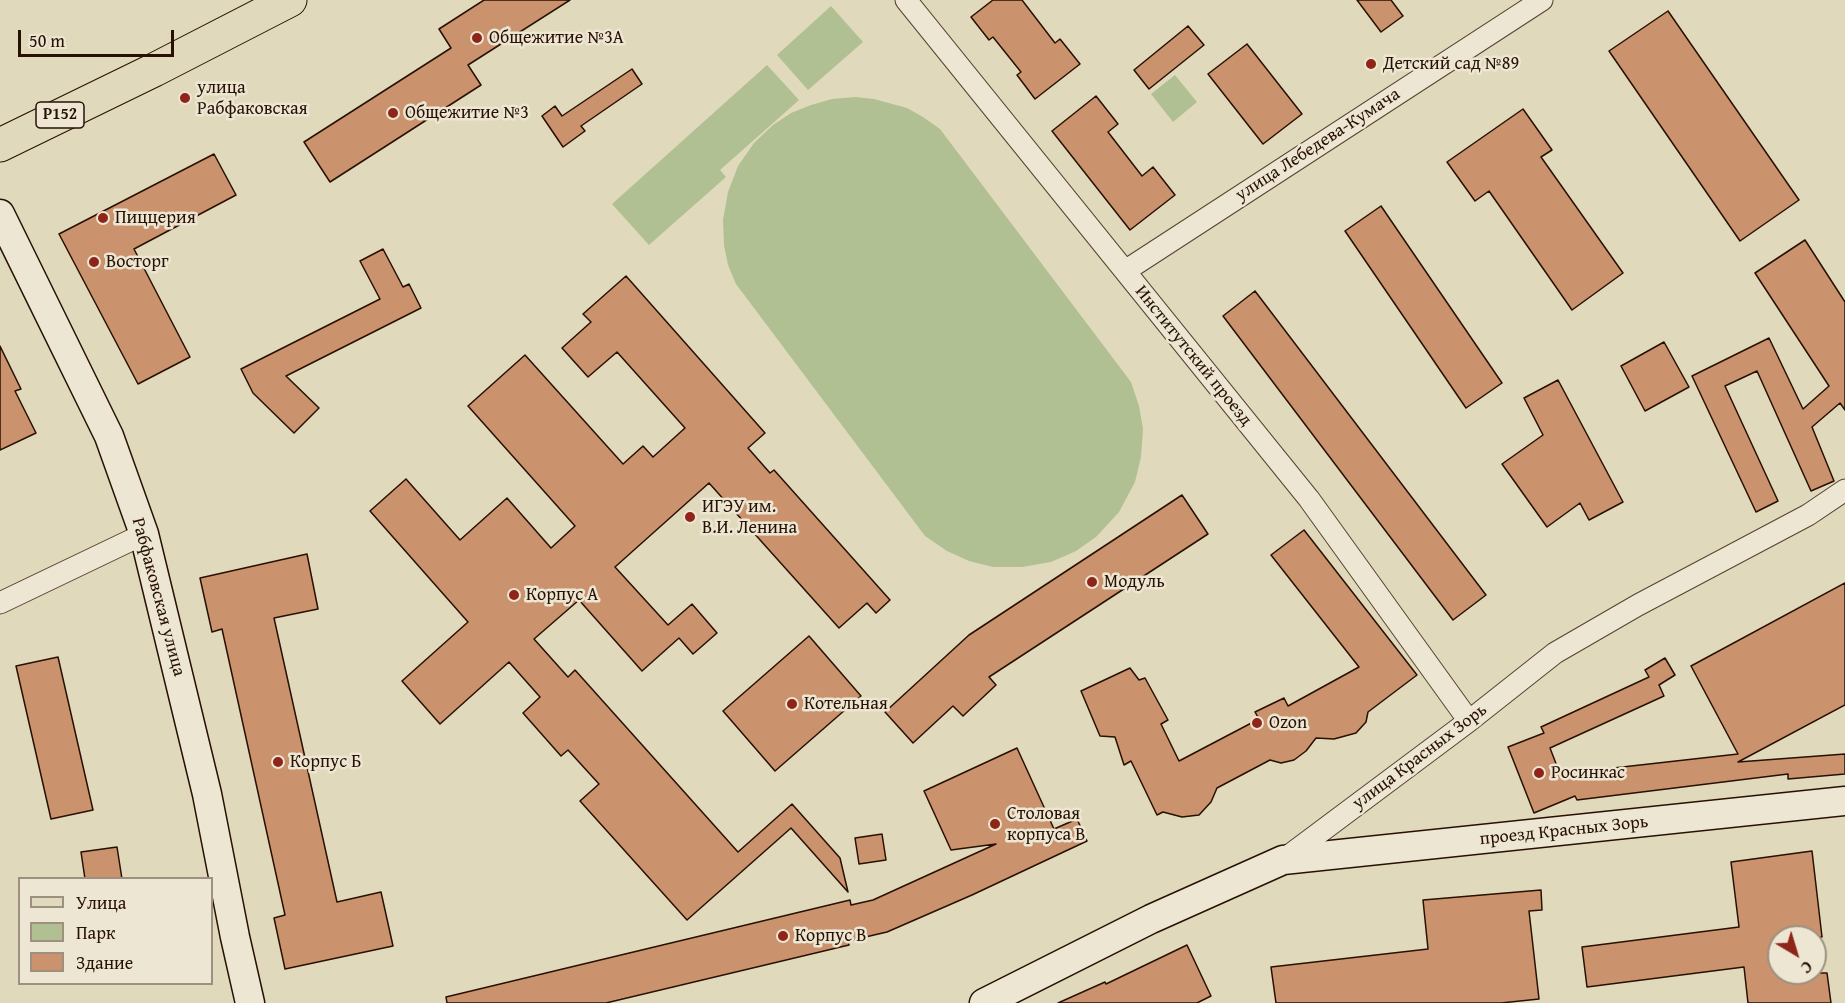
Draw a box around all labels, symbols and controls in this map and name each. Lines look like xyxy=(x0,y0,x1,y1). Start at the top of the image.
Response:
scale bar xyxy=(21,18,177,56)
text: 50 m xyxy=(29,27,65,54)
place label: Общежитие №3А xyxy=(489,27,624,49)
marker: Общежитие №3А xyxy=(470,31,484,45)
place label: Детский сад №89 xyxy=(1383,53,1519,75)
marker: Детский сад №89 xyxy=(1364,57,1378,71)
place label: улица Рабфаковская xyxy=(197,77,308,119)
street label: улица Лебедева-Кумача xyxy=(1232,84,1404,206)
marker: улица Рабфаковская xyxy=(178,91,192,105)
road number: Р152 xyxy=(36,102,84,128)
place label: Общежитие №3 xyxy=(405,102,529,124)
marker: Общежитие №3 xyxy=(386,106,400,120)
place label: Пиццерия xyxy=(115,207,196,229)
marker: Пиццерия xyxy=(96,211,110,225)
place label: Восторг xyxy=(106,251,169,273)
marker: Восторг xyxy=(87,255,101,269)
street label: Институтский проезд xyxy=(1130,281,1256,431)
place label: ИГЭУ им. В.И. Ленина xyxy=(702,496,797,538)
marker: ИГЭУ им. В.И. Ленина xyxy=(683,510,697,524)
street label: Рабфаковская улица xyxy=(126,515,190,679)
place label: Модуль xyxy=(1104,571,1165,593)
marker: Модуль xyxy=(1085,575,1099,589)
place label: Корпус А xyxy=(526,584,598,606)
marker: Корпус А xyxy=(507,588,521,602)
place label: Котельная xyxy=(804,693,888,715)
marker: Котельная xyxy=(785,697,799,711)
street label: улица Красных Зорь xyxy=(1349,699,1491,815)
place label: Ozon xyxy=(1269,712,1307,734)
marker: Ozon xyxy=(1250,716,1264,730)
place label: Корпус Б xyxy=(290,751,361,773)
marker: Корпус Б xyxy=(271,755,285,769)
place label: Росинкас xyxy=(1551,762,1625,784)
marker: Росинкас xyxy=(1532,766,1546,780)
place label: Столовая корпуса В xyxy=(1007,803,1085,846)
street label: проезд Красных Зорь xyxy=(1479,811,1649,851)
marker: Столовая корпуса В xyxy=(988,817,1002,831)
legend xyxy=(18,877,213,985)
text: Улица xyxy=(76,889,126,916)
text: Парк xyxy=(76,919,115,946)
place label: Корпус В xyxy=(795,925,866,947)
north arrow xyxy=(1767,925,1827,985)
marker: Корпус В xyxy=(776,929,790,943)
text: Здание xyxy=(76,949,133,976)
text: С xyxy=(1796,955,1818,980)

